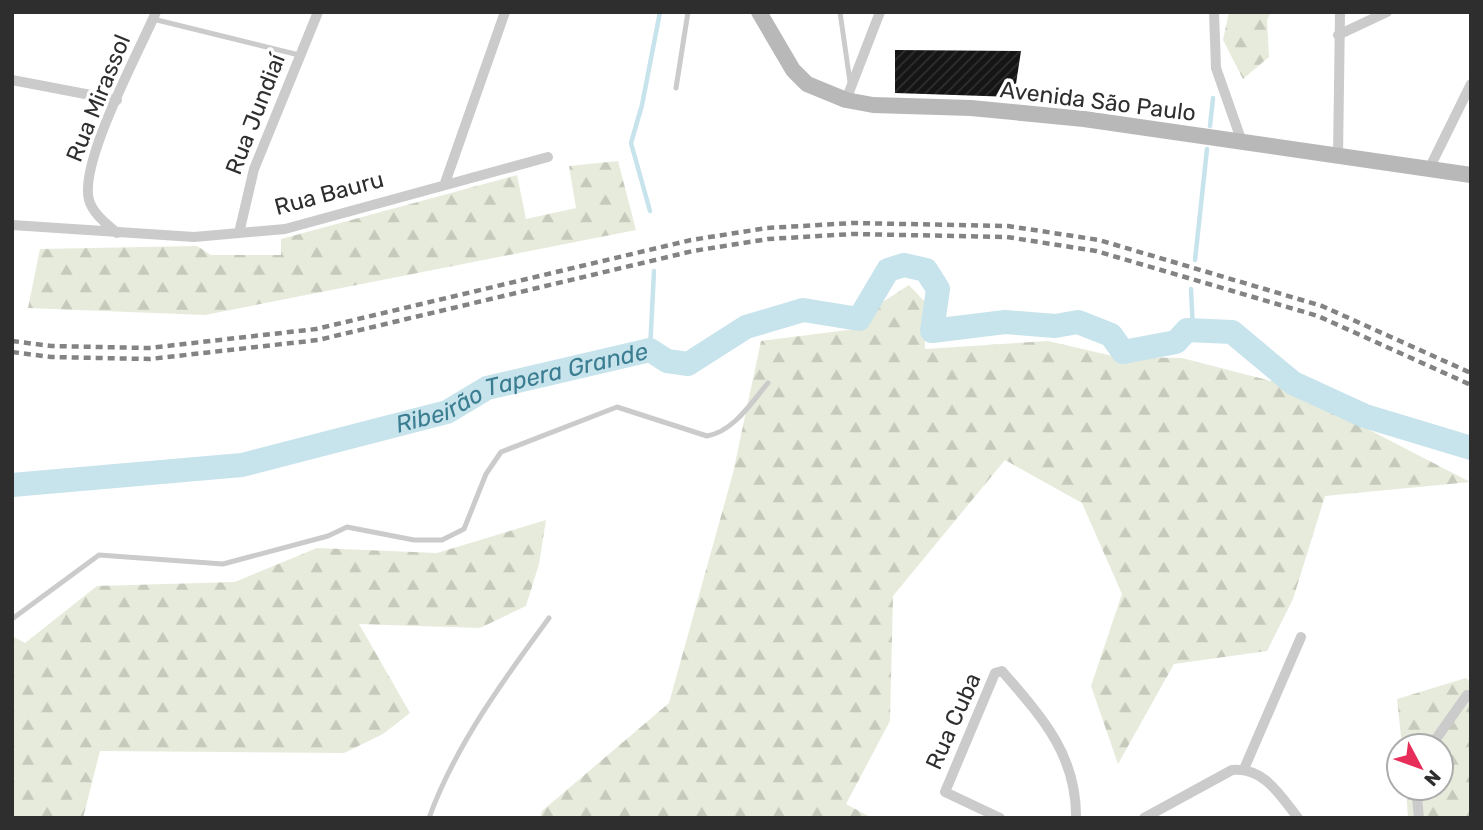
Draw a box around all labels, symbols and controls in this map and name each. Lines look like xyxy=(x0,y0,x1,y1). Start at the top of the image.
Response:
street label: Rua Mirassol xyxy=(60,30,136,166)
street label: Rua Jundiaí xyxy=(219,48,291,178)
street label: Avenida São Paulo xyxy=(998,75,1198,127)
street label: Rua Bauru xyxy=(271,165,387,221)
water label: Ribeirão Tapera Grande xyxy=(393,337,651,439)
street label: Rua Cuba xyxy=(919,668,987,774)
north arrow xyxy=(1385,732,1455,802)
text: N xyxy=(1419,765,1446,791)

